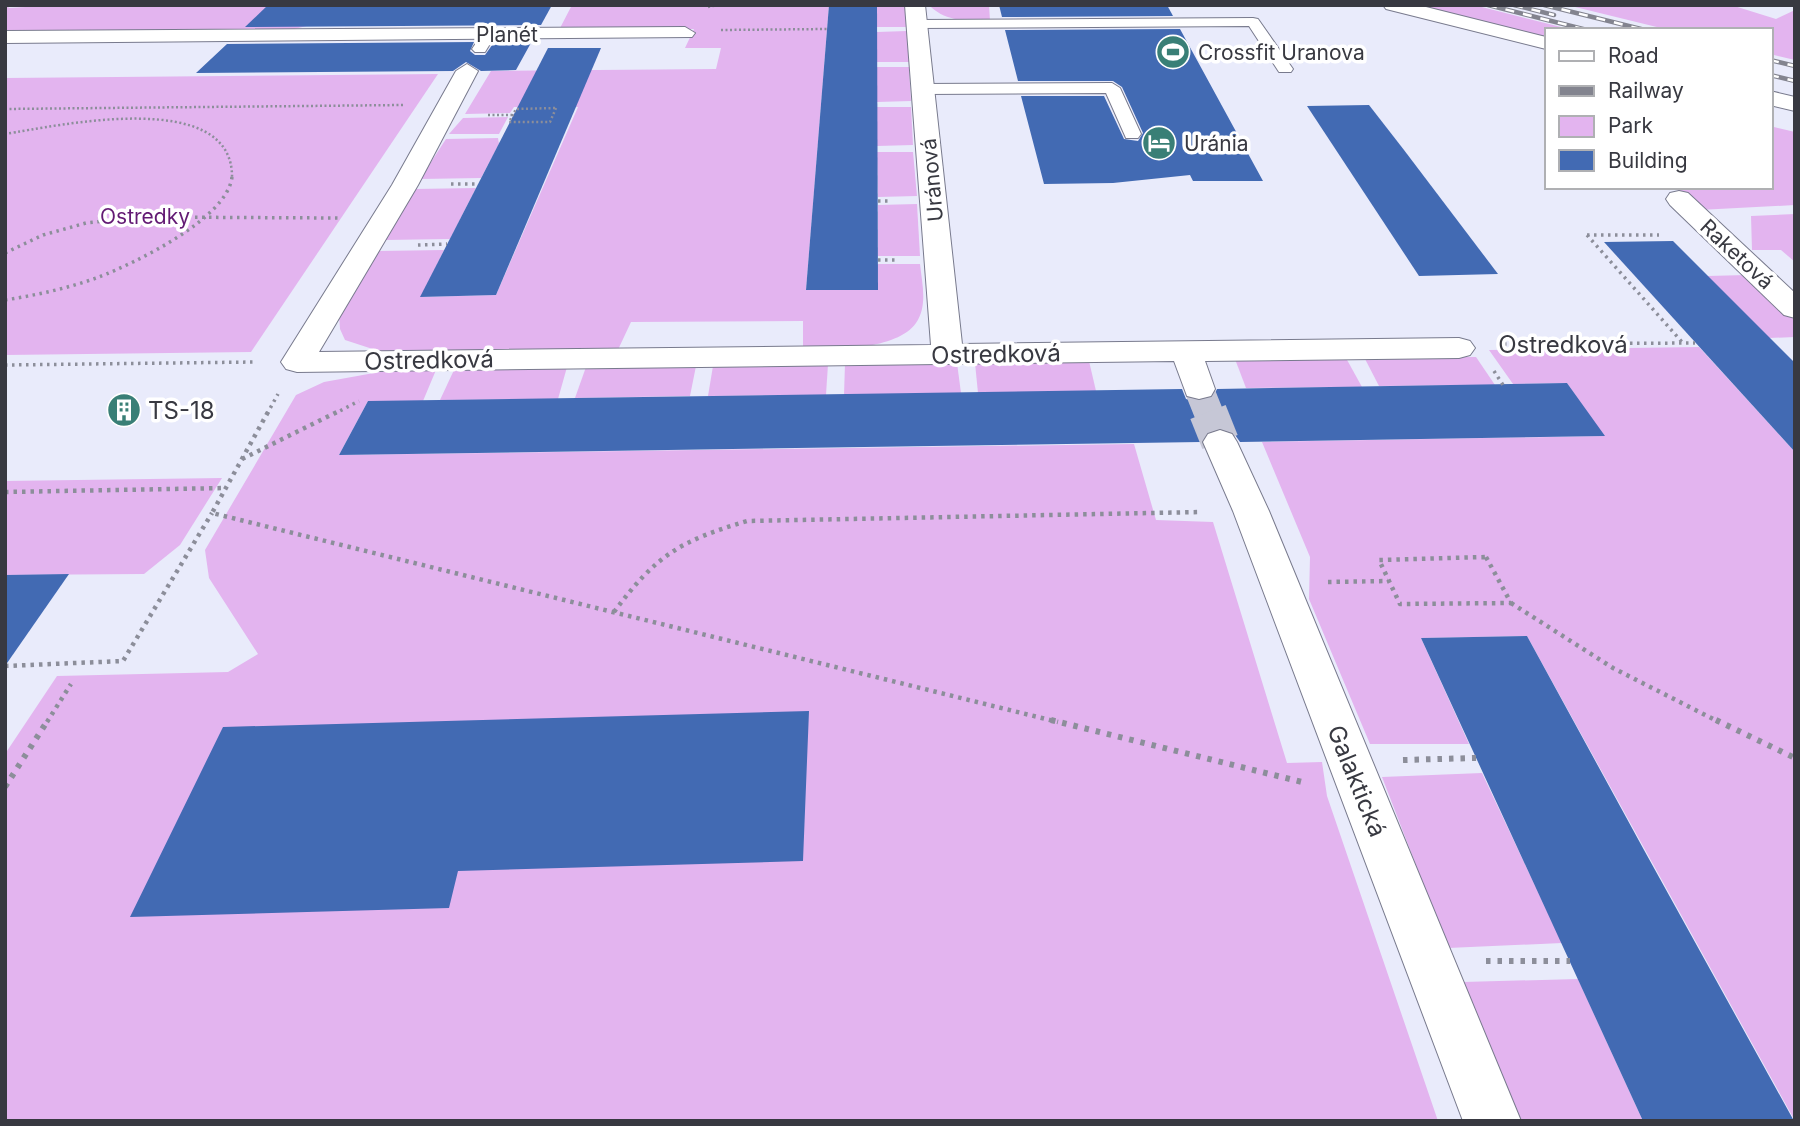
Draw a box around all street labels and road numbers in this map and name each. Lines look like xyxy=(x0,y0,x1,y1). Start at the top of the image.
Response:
street label: Planét xyxy=(476,22,538,47)
street label: Uránová xyxy=(916,137,948,223)
street label: Raketová xyxy=(1695,214,1779,294)
street label: Ostredková xyxy=(1498,330,1628,359)
street label: Ostredková xyxy=(931,338,1061,370)
street label: Ostredková xyxy=(364,344,494,376)
street label: Galaktická xyxy=(1321,721,1393,841)

